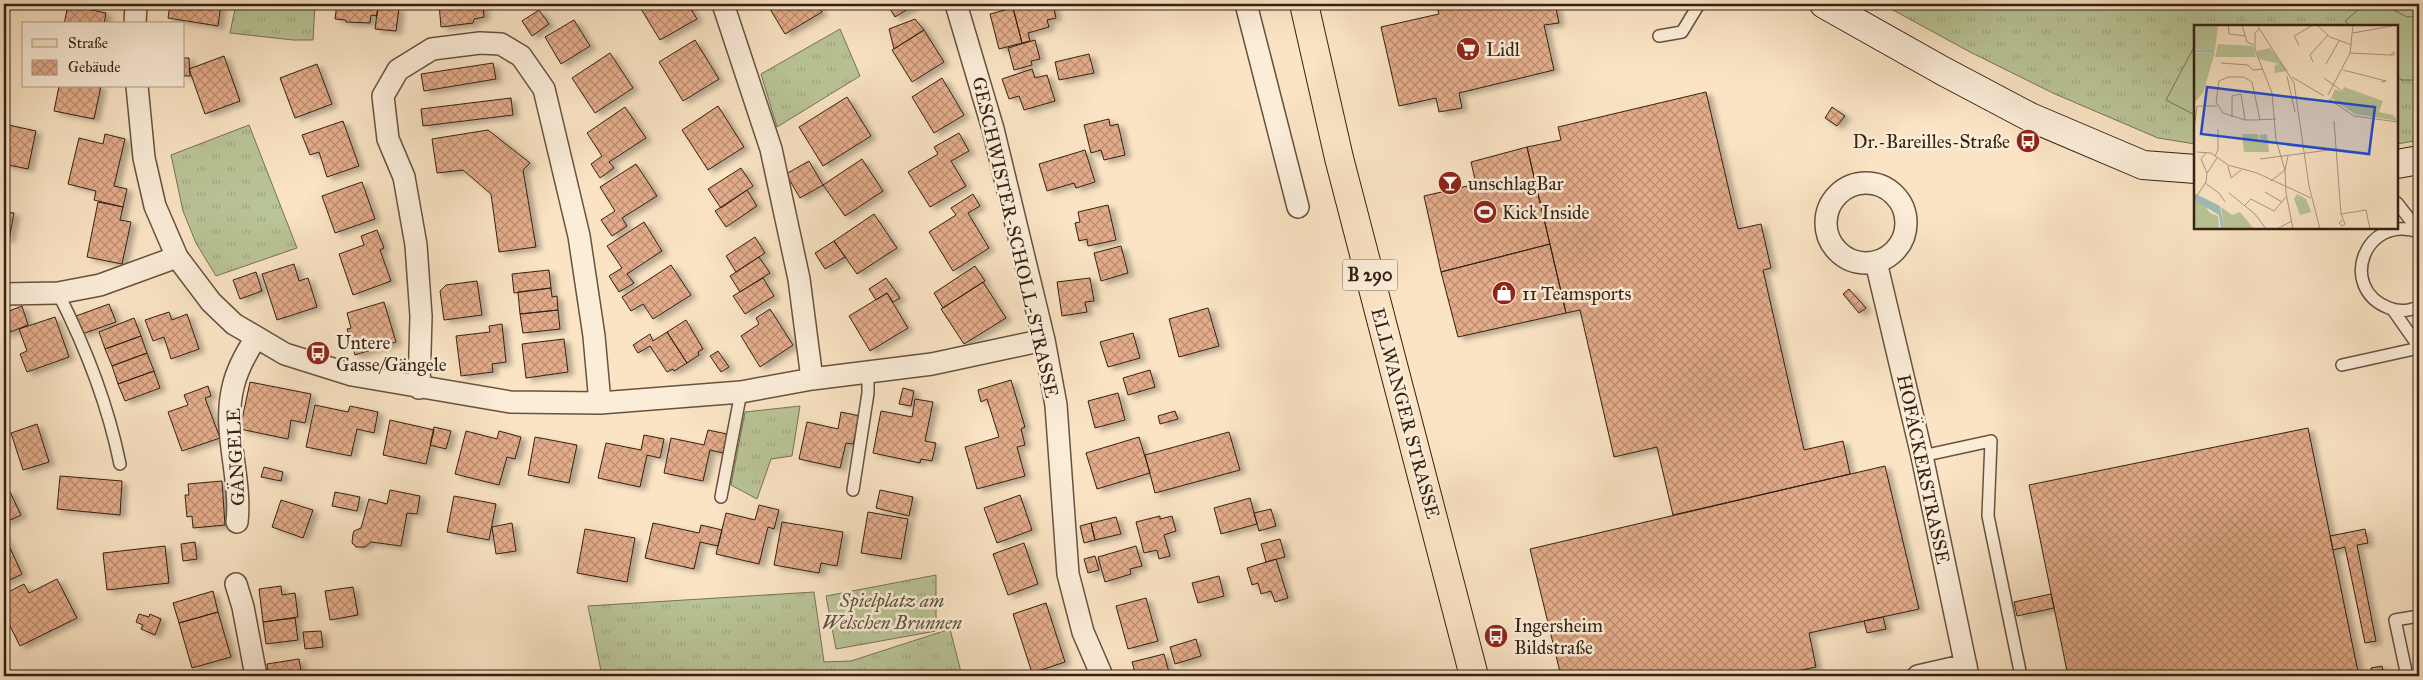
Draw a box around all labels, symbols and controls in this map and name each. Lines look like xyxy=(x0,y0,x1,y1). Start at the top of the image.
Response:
legend xyxy=(22,22,185,88)
inset map xyxy=(2194,25,2398,229)
text: Straße xyxy=(68,34,108,52)
supermarket icon: Lidl xyxy=(1455,36,1481,62)
place label: Lidl xyxy=(1486,38,1521,61)
text: Gebäude xyxy=(68,58,121,76)
street label: GESCHWISTER-SCHOLL-STRASSE xyxy=(967,74,1064,400)
bus stop icon: Dr.-Bareilles-Straße xyxy=(2015,128,2041,154)
place label: Dr.-Bareilles-Straße xyxy=(1852,130,2010,153)
bar icon: unschlagBar xyxy=(1437,170,1463,196)
place label: unschlagBar xyxy=(1468,172,1565,196)
sports icon: Kick Inside xyxy=(1472,199,1498,225)
place label: Kick Inside xyxy=(1502,201,1590,224)
road number: B 290 xyxy=(1342,260,1398,290)
shop icon: 11 Teamsports xyxy=(1491,280,1517,306)
place label: 11 Teamsports xyxy=(1522,282,1631,305)
street label: ELLWANGER STRASSE xyxy=(1366,305,1445,522)
place label: Untere Gasse/Gängele xyxy=(336,331,447,377)
bus stop icon: Untere Gasse/Gängele xyxy=(305,340,331,366)
street label: HOFÄCKERSTRASSE xyxy=(1892,372,1955,566)
street label: GÄNGELE xyxy=(221,407,250,506)
park label: Spielplatz am Welschen Brunnen xyxy=(822,589,962,634)
place label: Ingersheim Bildstraße xyxy=(1514,614,1603,659)
bus stop icon: Ingersheim Bildstraße xyxy=(1483,623,1509,649)

